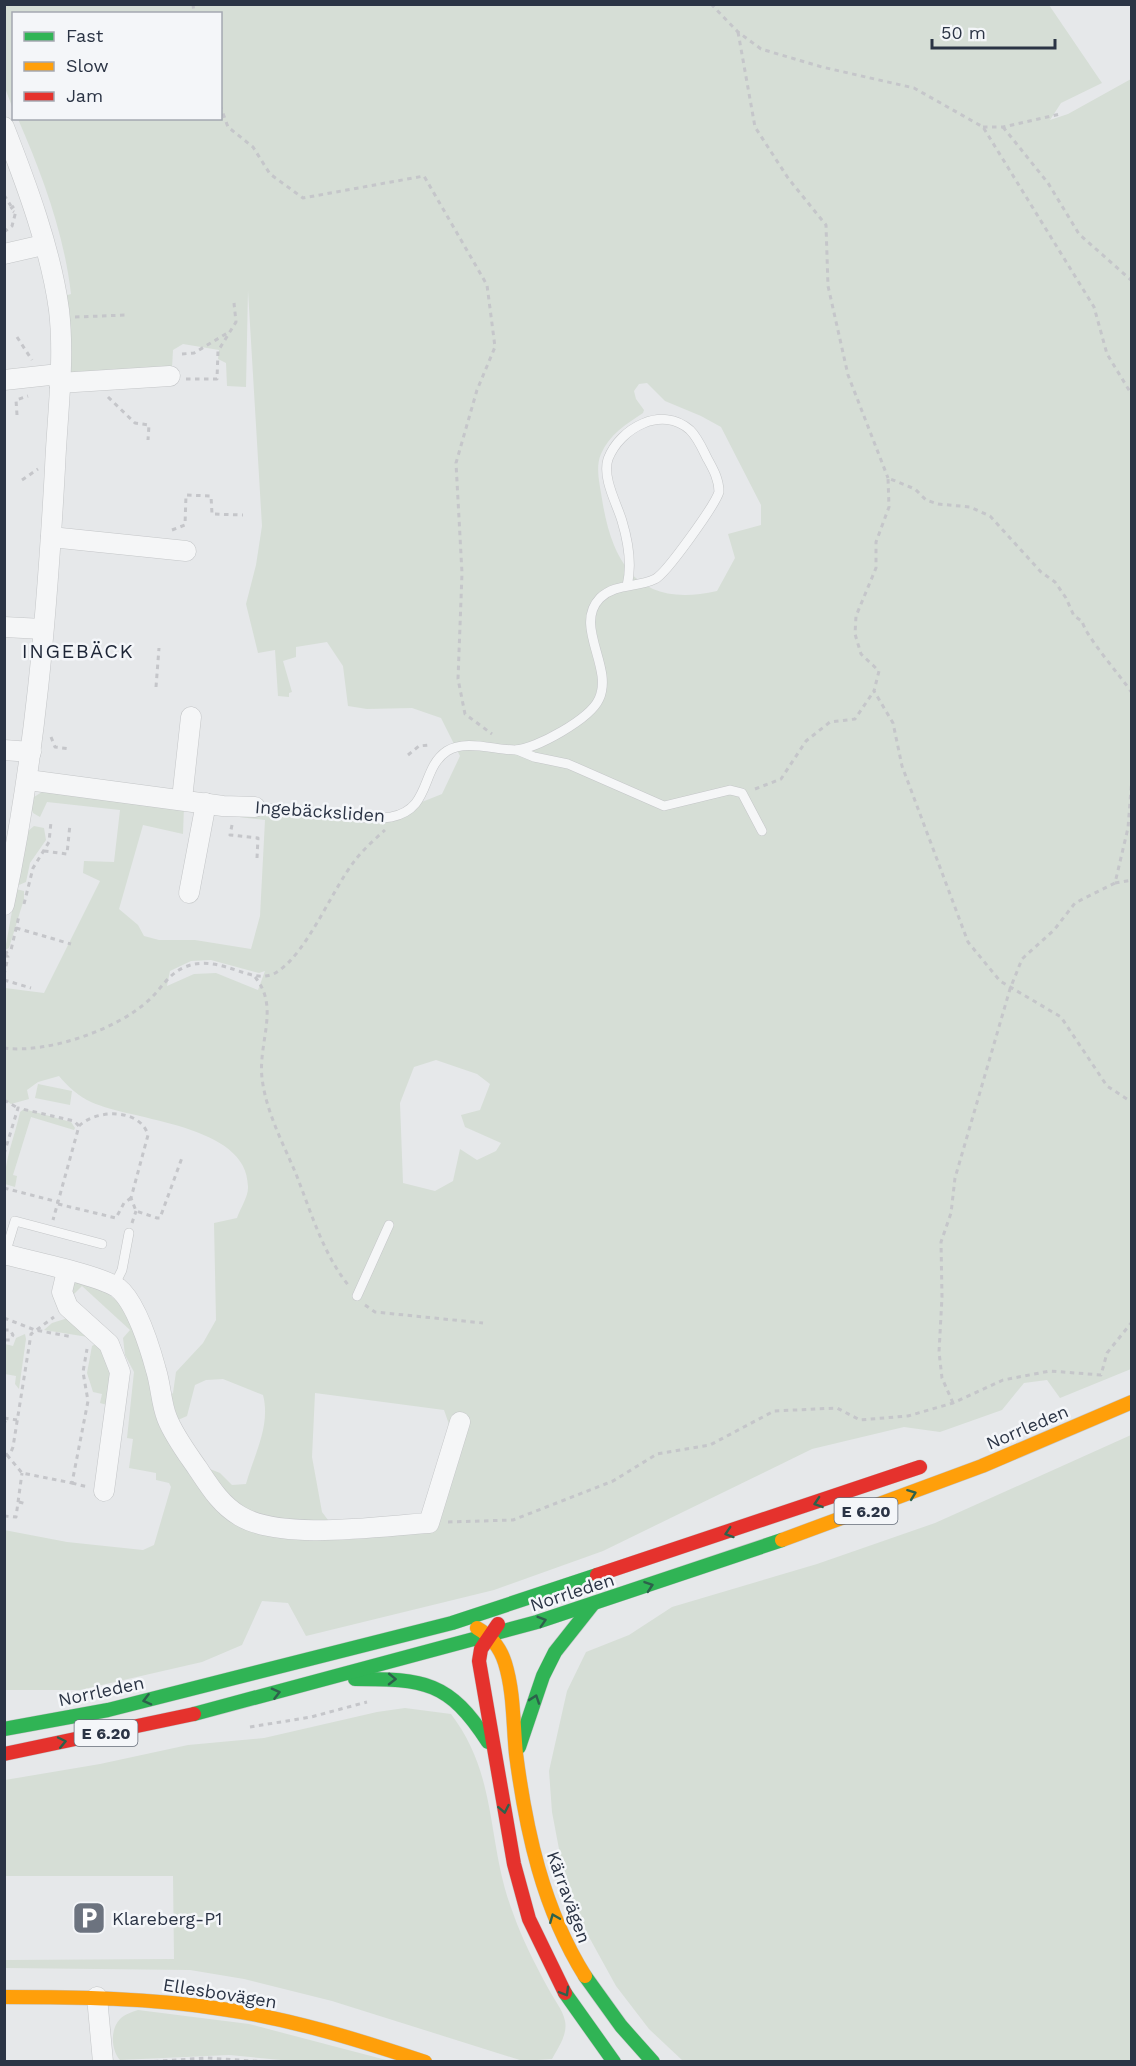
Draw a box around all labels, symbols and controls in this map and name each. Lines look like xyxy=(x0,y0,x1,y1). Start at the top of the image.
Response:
legend xyxy=(12,12,222,120)
scale bar xyxy=(932,12,1055,50)
text: 50 m xyxy=(941,22,986,43)
text: Fast xyxy=(66,25,104,46)
text: Slow xyxy=(66,55,109,76)
text: Jam xyxy=(66,85,103,106)
district label: INGEBÄCK xyxy=(22,639,134,663)
street label: Ingebäcksliden xyxy=(254,796,386,826)
street label: Norrleden xyxy=(983,1400,1071,1454)
one-way arrow xyxy=(906,1489,917,1501)
one-way arrow xyxy=(813,1495,824,1508)
road number: E 6.20 xyxy=(834,1498,898,1524)
one-way arrow xyxy=(724,1525,735,1538)
street label: Norrleden xyxy=(527,1569,617,1615)
one-way arrow xyxy=(643,1580,654,1593)
one-way arrow xyxy=(536,1616,547,1628)
street label: Norrleden xyxy=(56,1672,146,1710)
one-way arrow xyxy=(387,1673,396,1685)
one-way arrow xyxy=(271,1688,281,1701)
one-way arrow xyxy=(142,1692,152,1705)
one-way arrow xyxy=(528,1694,541,1705)
road number: E 6.20 xyxy=(74,1720,138,1746)
one-way arrow xyxy=(57,1737,67,1750)
one-way arrow xyxy=(497,1804,510,1814)
street label: Kärravägen xyxy=(543,1848,595,1946)
parking icon: Klareberg-P1 xyxy=(71,1900,107,1936)
place label: Klareberg-P1 xyxy=(112,1908,222,1929)
one-way arrow xyxy=(549,1913,561,1924)
street label: Ellesbovägen xyxy=(162,1974,278,2012)
one-way arrow xyxy=(558,1986,569,1997)

